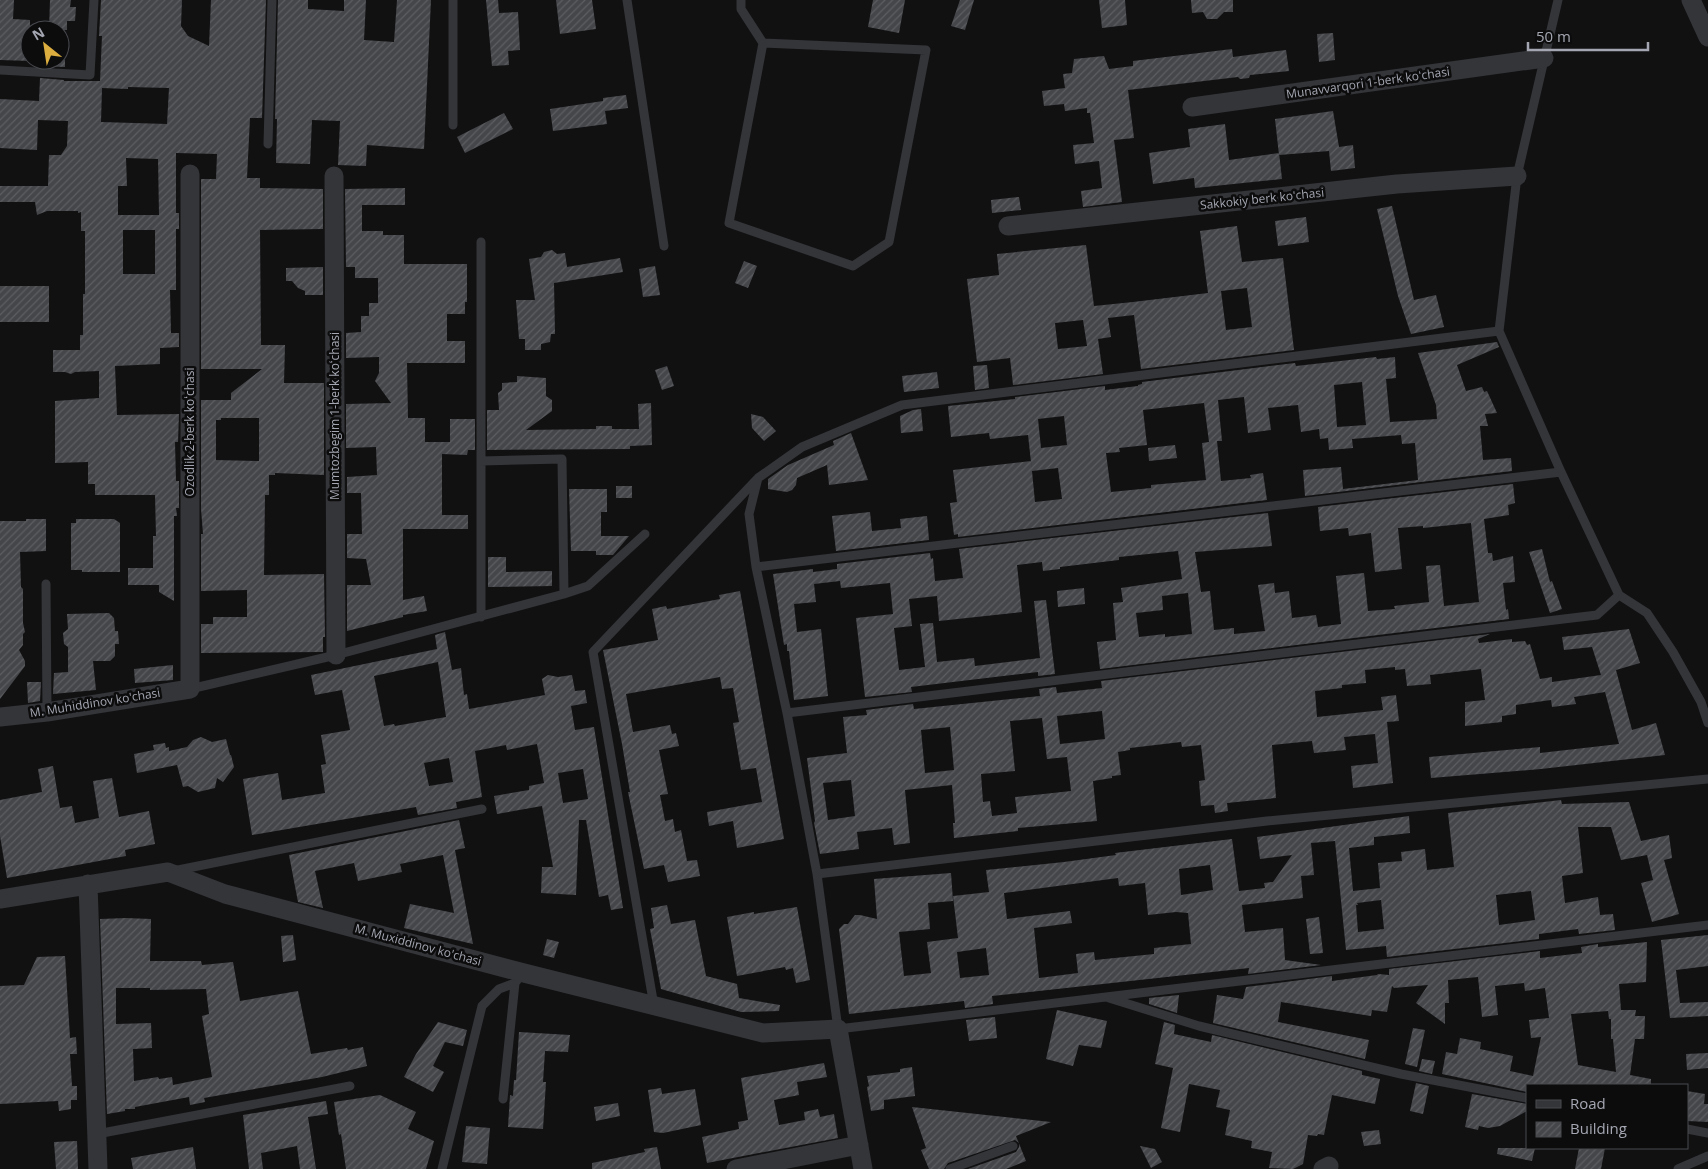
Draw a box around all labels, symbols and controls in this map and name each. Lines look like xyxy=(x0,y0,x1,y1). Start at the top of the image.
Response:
north arrow xyxy=(20,20,70,70)
scale bar xyxy=(1528,20,1648,52)
text: N xyxy=(29,22,48,44)
text: 50 m xyxy=(1536,26,1571,46)
street label: Munavvarqori 1-berk koʻchasi xyxy=(1285,63,1451,102)
street label: Sakkokiy berk koʻchasi xyxy=(1199,184,1325,213)
street label: Mumtozbegim 1-berk koʻchasi xyxy=(326,332,343,500)
street label: Ozodlik 2-berk koʻchasi xyxy=(181,368,198,496)
street label: M. Muhiddinov ko'chasi xyxy=(29,684,161,721)
street label: M. Muxiddinov ko'chasi xyxy=(353,919,483,970)
legend xyxy=(1526,1084,1688,1149)
text: Road xyxy=(1570,1093,1606,1113)
text: Building xyxy=(1570,1118,1627,1138)

